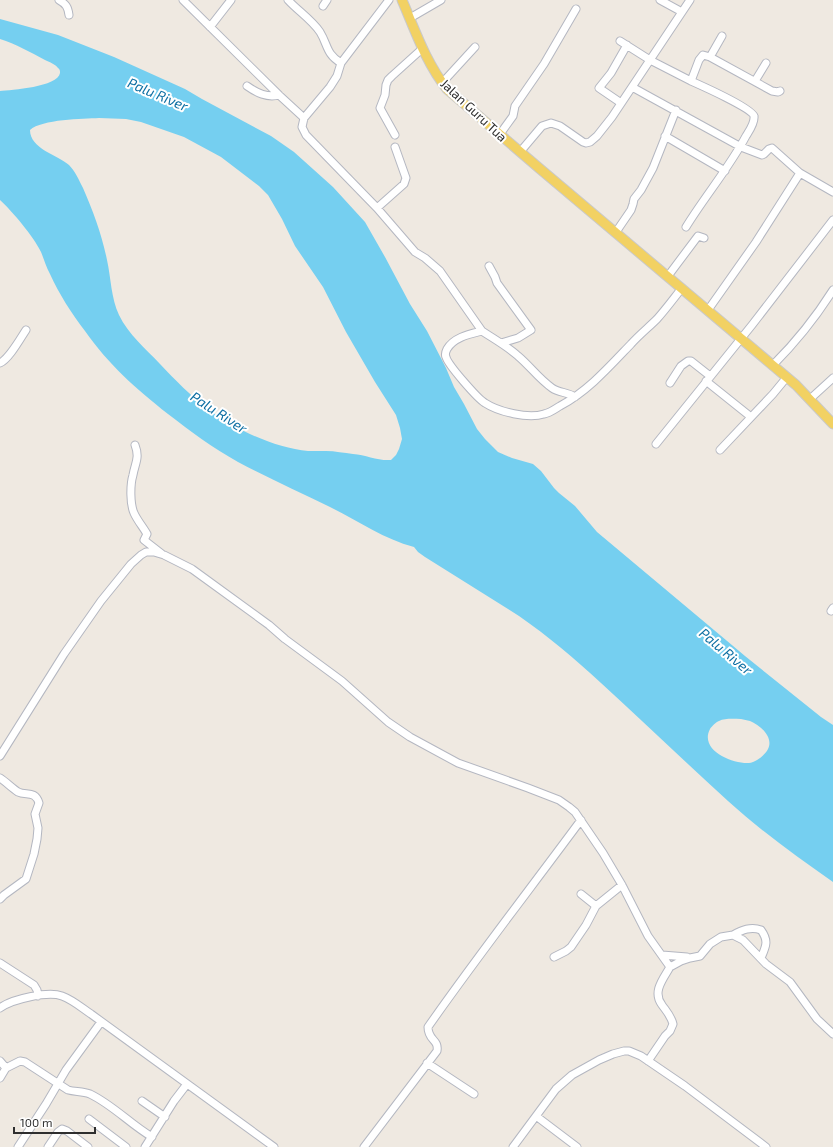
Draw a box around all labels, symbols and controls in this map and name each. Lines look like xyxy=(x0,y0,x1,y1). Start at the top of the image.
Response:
water label: Palu River xyxy=(125,74,191,114)
street label: Jalan Guru Tua xyxy=(438,75,510,145)
water label: Palu River xyxy=(188,387,251,437)
water label: Palu River xyxy=(696,624,756,678)
scale bar xyxy=(14,1109,95,1135)
text: 100 m xyxy=(20,1115,52,1129)

